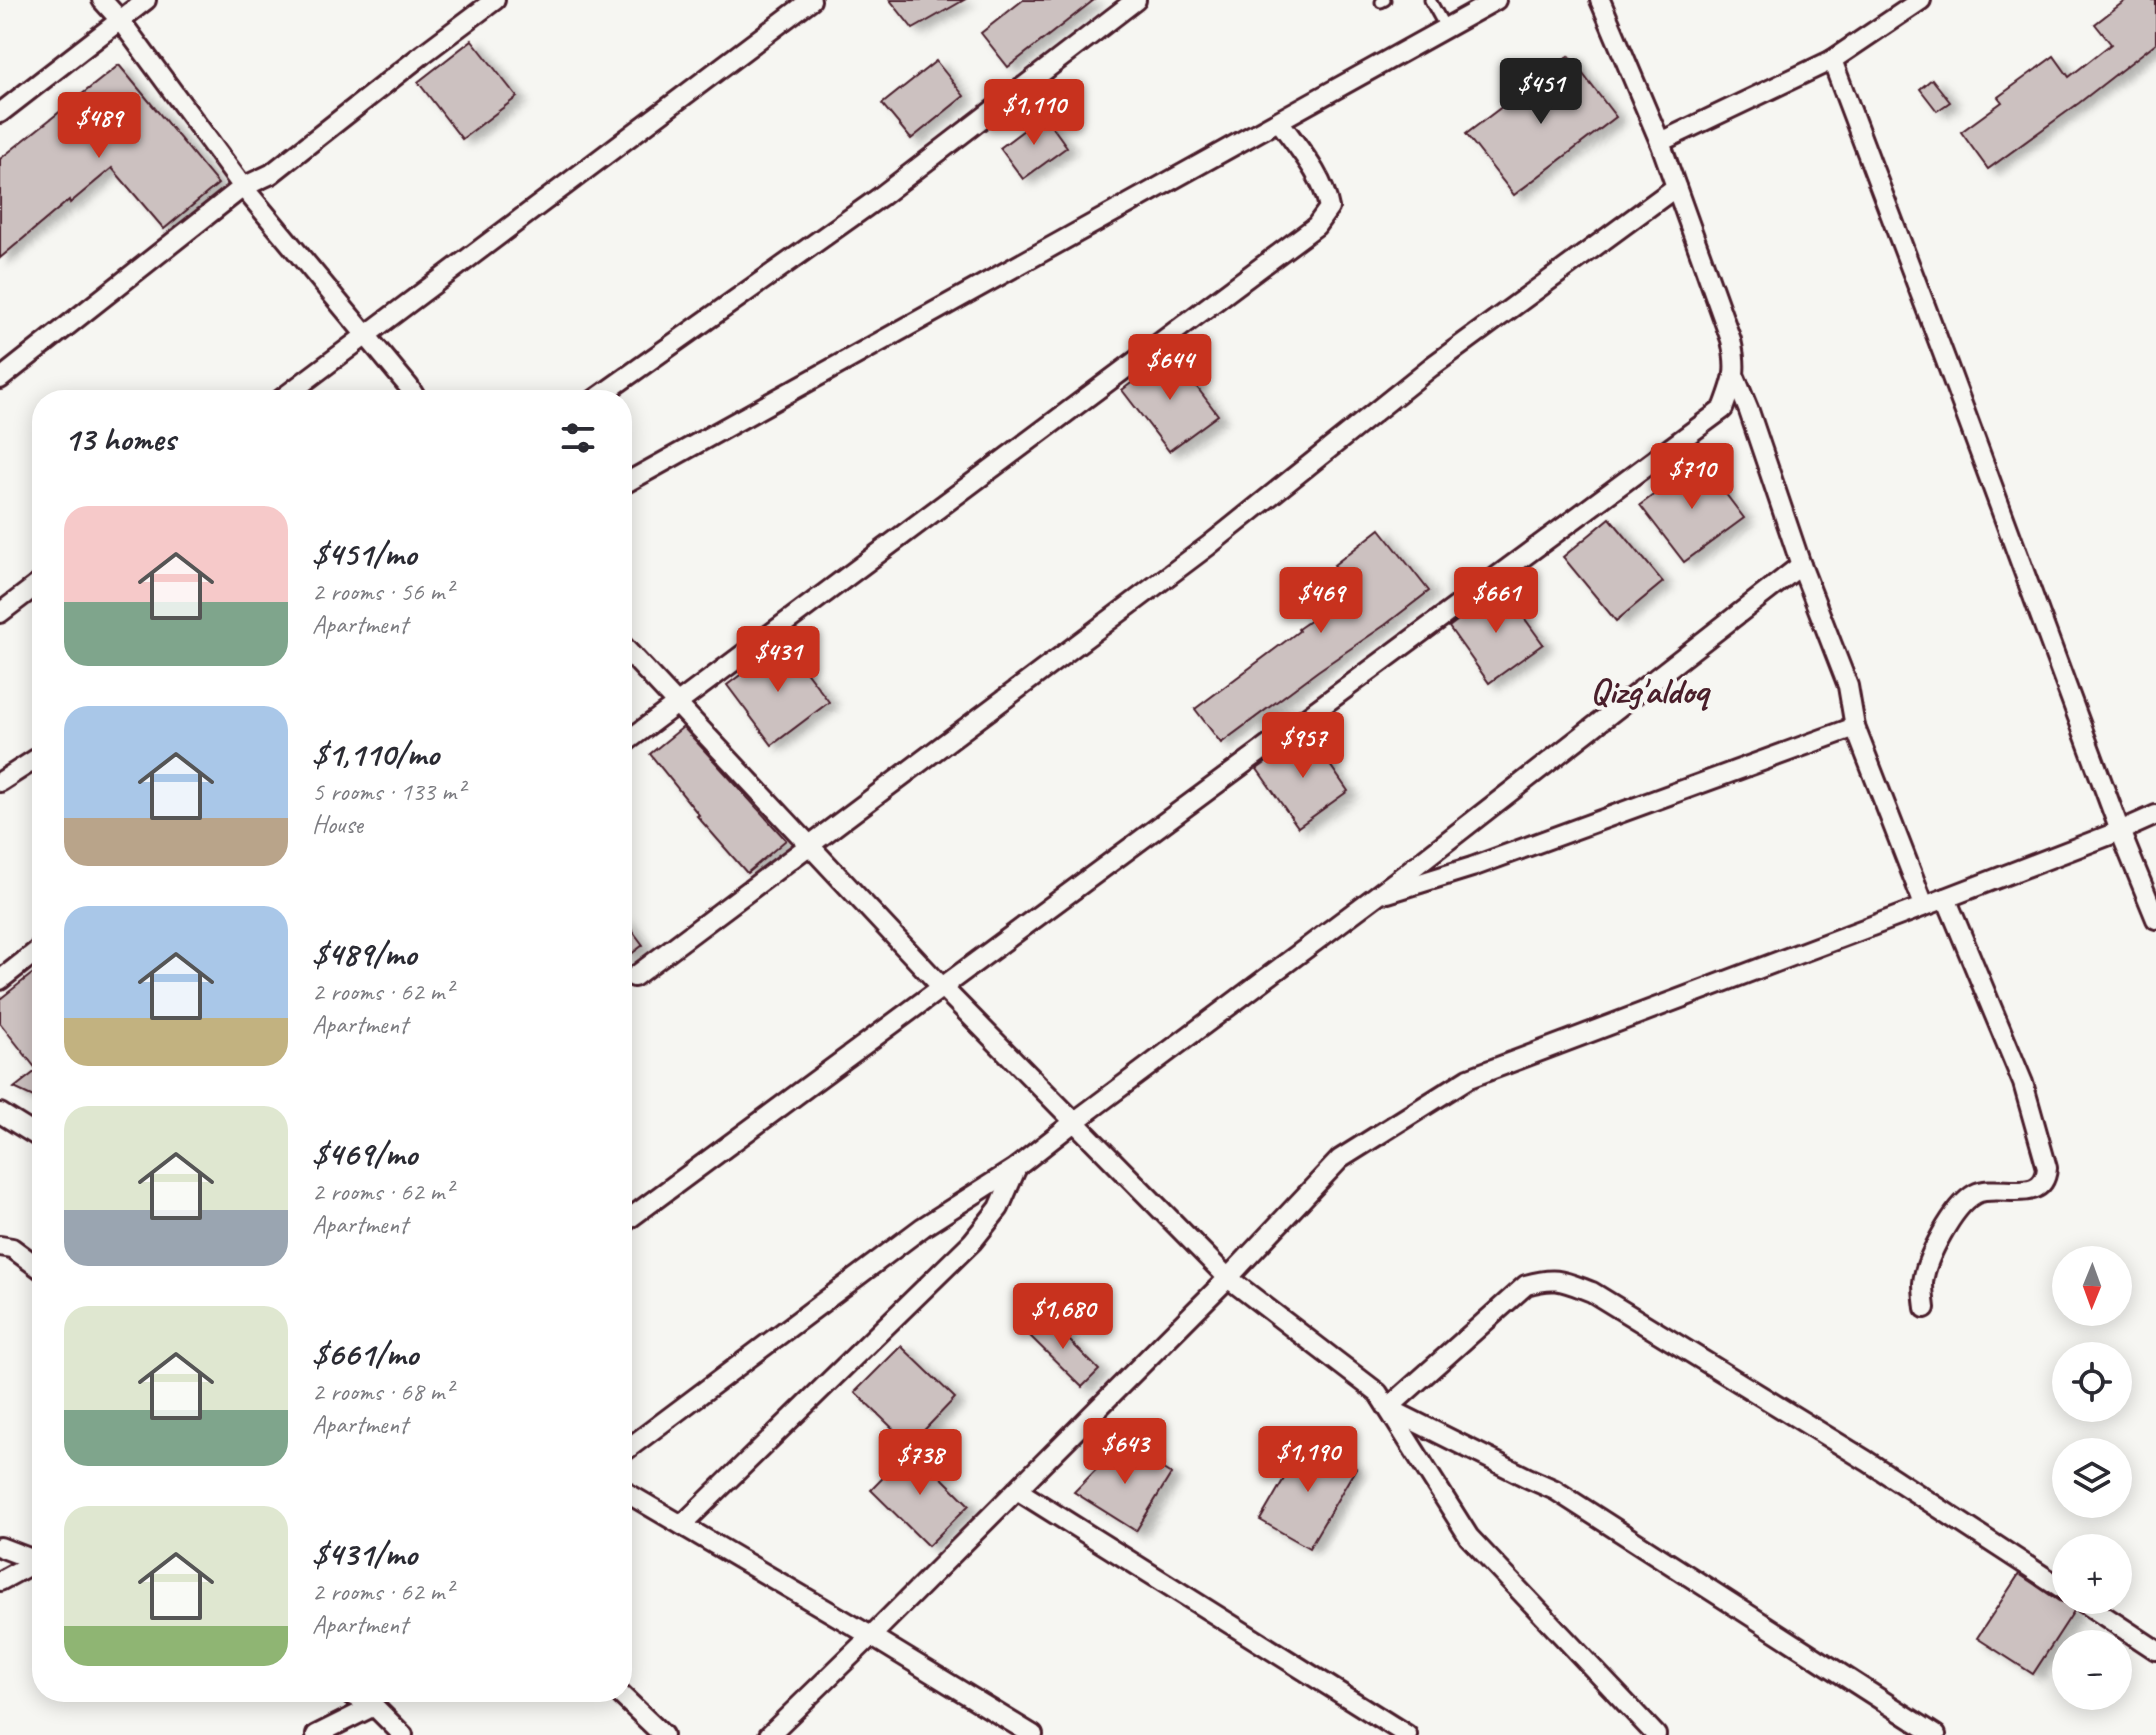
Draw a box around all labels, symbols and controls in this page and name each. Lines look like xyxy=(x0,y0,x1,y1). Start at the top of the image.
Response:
pin: $451 xyxy=(1494,58,1588,126)
text: $451 xyxy=(1518,67,1564,100)
pin: $1,110 xyxy=(969,79,1099,147)
text: $1,110 xyxy=(1002,88,1066,121)
pin: $489 xyxy=(52,92,146,160)
text: $489 xyxy=(76,101,122,134)
pin: $644 xyxy=(1123,334,1217,402)
text: $644 xyxy=(1146,343,1194,376)
icon: filters xyxy=(556,416,600,460)
text: 13 homes xyxy=(64,417,175,460)
pin: $710 xyxy=(1645,443,1739,511)
text: $710 xyxy=(1669,452,1715,485)
text: $451/mo xyxy=(312,532,416,575)
icon: home xyxy=(128,538,224,634)
pin: $469 xyxy=(1274,567,1368,635)
pin: $661 xyxy=(1449,567,1543,635)
text: 2 rooms · 56 m² xyxy=(312,575,453,608)
text: $469 xyxy=(1297,576,1345,609)
text: $661 xyxy=(1472,576,1520,609)
text: Apartment xyxy=(312,608,408,641)
pin: $431 xyxy=(731,626,825,694)
text: $431 xyxy=(755,635,801,668)
district label: Qizg'aldoq xyxy=(1590,668,1711,714)
pin: $957 xyxy=(1256,712,1350,780)
text: $957 xyxy=(1280,721,1326,754)
text: $1,110/mo xyxy=(312,732,439,775)
icon: home xyxy=(128,738,224,834)
text: 5 rooms · 133 m² xyxy=(312,775,464,808)
text: House xyxy=(312,808,363,841)
text: $489/mo xyxy=(312,932,416,975)
icon: home xyxy=(128,938,224,1034)
text: 2 rooms · 62 m² xyxy=(312,975,453,1008)
text: Apartment xyxy=(312,1008,408,1041)
text: $469/mo xyxy=(312,1132,417,1175)
icon: home xyxy=(128,1138,224,1234)
text: 2 rooms · 62 m² xyxy=(312,1175,453,1208)
text: Apartment xyxy=(312,1208,408,1241)
north arrow xyxy=(2052,1246,2132,1326)
map controls xyxy=(2052,1246,2132,1710)
pin: $1,680 xyxy=(998,1283,1128,1351)
text: $1,680 xyxy=(1031,1292,1095,1325)
text: $661/mo xyxy=(312,1332,418,1375)
icon: home xyxy=(128,1338,224,1434)
button: locate xyxy=(2052,1342,2132,1422)
text: 2 rooms · 68 m² xyxy=(312,1375,453,1408)
text: Apartment xyxy=(312,1408,408,1441)
pin: $643 xyxy=(1078,1418,1172,1486)
pin: $1,190 xyxy=(1243,1426,1373,1494)
text: $643 xyxy=(1101,1427,1149,1460)
pin: $738 xyxy=(873,1429,967,1497)
text: $1,190 xyxy=(1276,1435,1340,1468)
text: $738 xyxy=(897,1438,943,1471)
button: layers xyxy=(2052,1438,2132,1518)
text: $431/mo xyxy=(312,1532,417,1575)
button: + xyxy=(2052,1534,2132,1614)
icon: home xyxy=(128,1538,224,1634)
text: 2 rooms · 62 m² xyxy=(312,1575,453,1608)
text: Apartment xyxy=(312,1608,408,1641)
button: − xyxy=(2052,1630,2132,1710)

